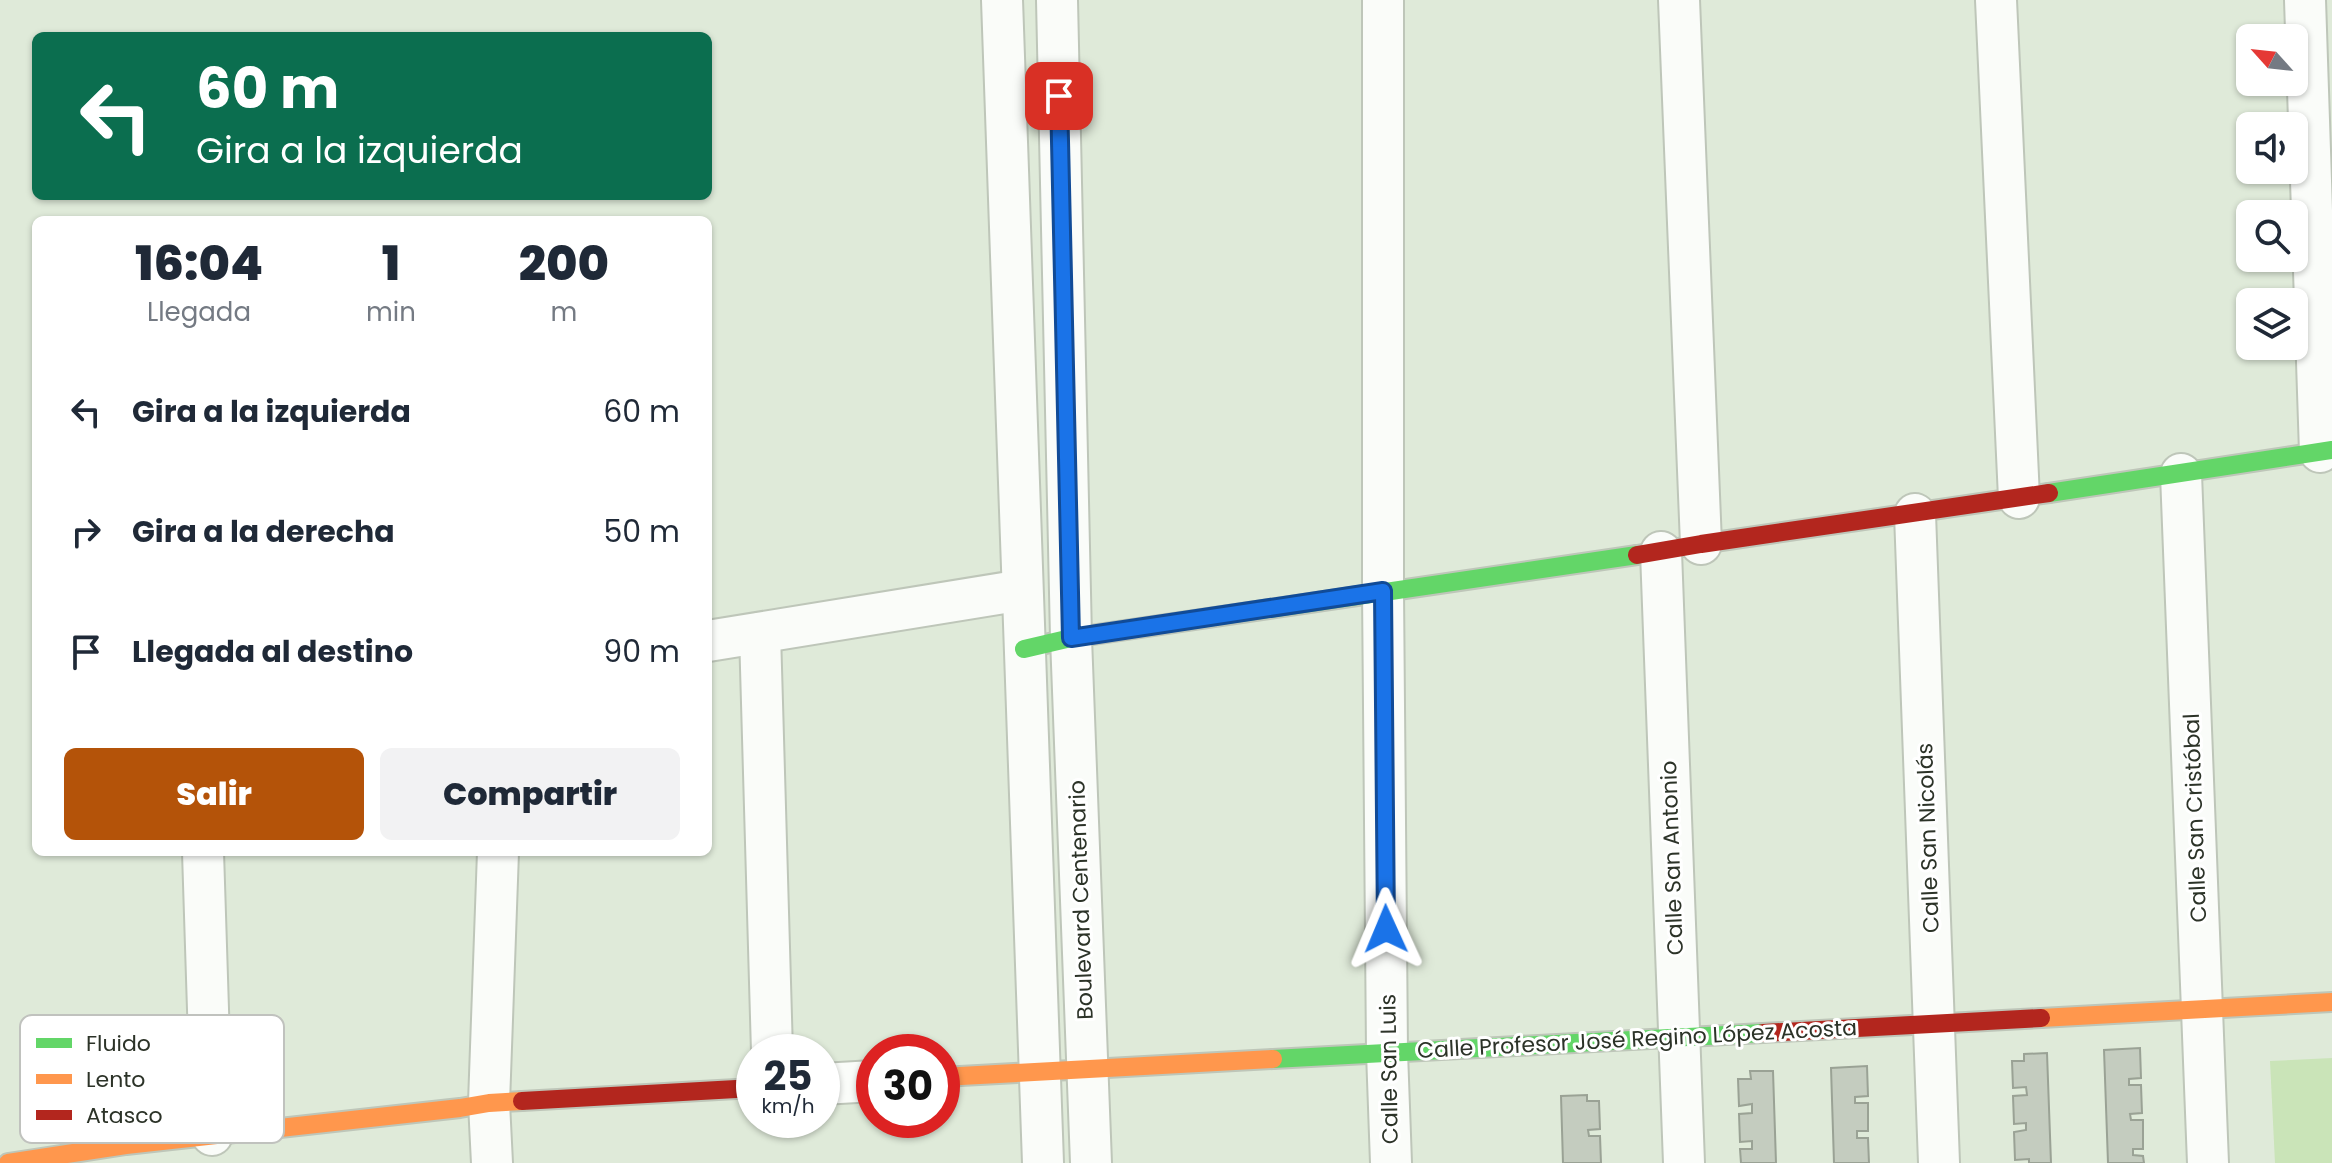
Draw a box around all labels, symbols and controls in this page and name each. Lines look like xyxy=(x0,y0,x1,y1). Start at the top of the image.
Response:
north arrow xyxy=(2236,24,2308,96)
map controls xyxy=(2236,24,2308,360)
text: 60 m xyxy=(196,49,339,128)
pin xyxy=(1025,62,1093,130)
icon: left xyxy=(64,64,168,168)
icon: arrive xyxy=(1037,74,1081,118)
button: sound xyxy=(2236,112,2308,184)
text: Gira a la izquierda xyxy=(196,125,523,176)
button: search xyxy=(2236,200,2308,272)
text: 16:04 xyxy=(135,230,263,297)
text: 1 xyxy=(382,230,400,297)
text: 200 xyxy=(519,230,609,297)
button: layers xyxy=(2236,288,2308,360)
text: Llegada xyxy=(147,294,251,330)
text: min xyxy=(366,294,416,330)
text: m xyxy=(551,294,577,330)
icon: left xyxy=(64,390,108,434)
text: Gira a la izquierda xyxy=(132,390,411,433)
text: 60 m xyxy=(603,390,680,433)
icon: right xyxy=(64,510,108,554)
text: Gira a la derecha xyxy=(132,510,395,553)
text: 50 m xyxy=(603,510,680,553)
icon: arrive xyxy=(64,630,108,674)
text: Llegada al destino xyxy=(132,630,413,673)
text: 90 m xyxy=(603,630,680,673)
street label: Calle San Cristóbal xyxy=(2176,713,2214,923)
street label: Calle San Nicolás xyxy=(1909,743,1947,933)
button: Salir xyxy=(64,748,364,840)
button: Compartir xyxy=(380,748,680,840)
street label: Calle San Antonio xyxy=(1653,760,1691,956)
street label: Boulevard Centenario xyxy=(1061,780,1101,1020)
position arrow xyxy=(1344,887,1428,971)
street label: Calle San Luis xyxy=(1372,994,1406,1144)
street label: Calle Profesor José Regino López Acosta xyxy=(1416,1012,1858,1066)
legend xyxy=(20,1015,284,1143)
text: Fluido xyxy=(86,1028,151,1059)
speed limit sign: 30 xyxy=(856,1034,960,1138)
text: 25 xyxy=(764,1048,812,1104)
text: Lento xyxy=(86,1064,145,1095)
text: km/h xyxy=(761,1092,815,1120)
text: Atasco xyxy=(86,1100,163,1131)

